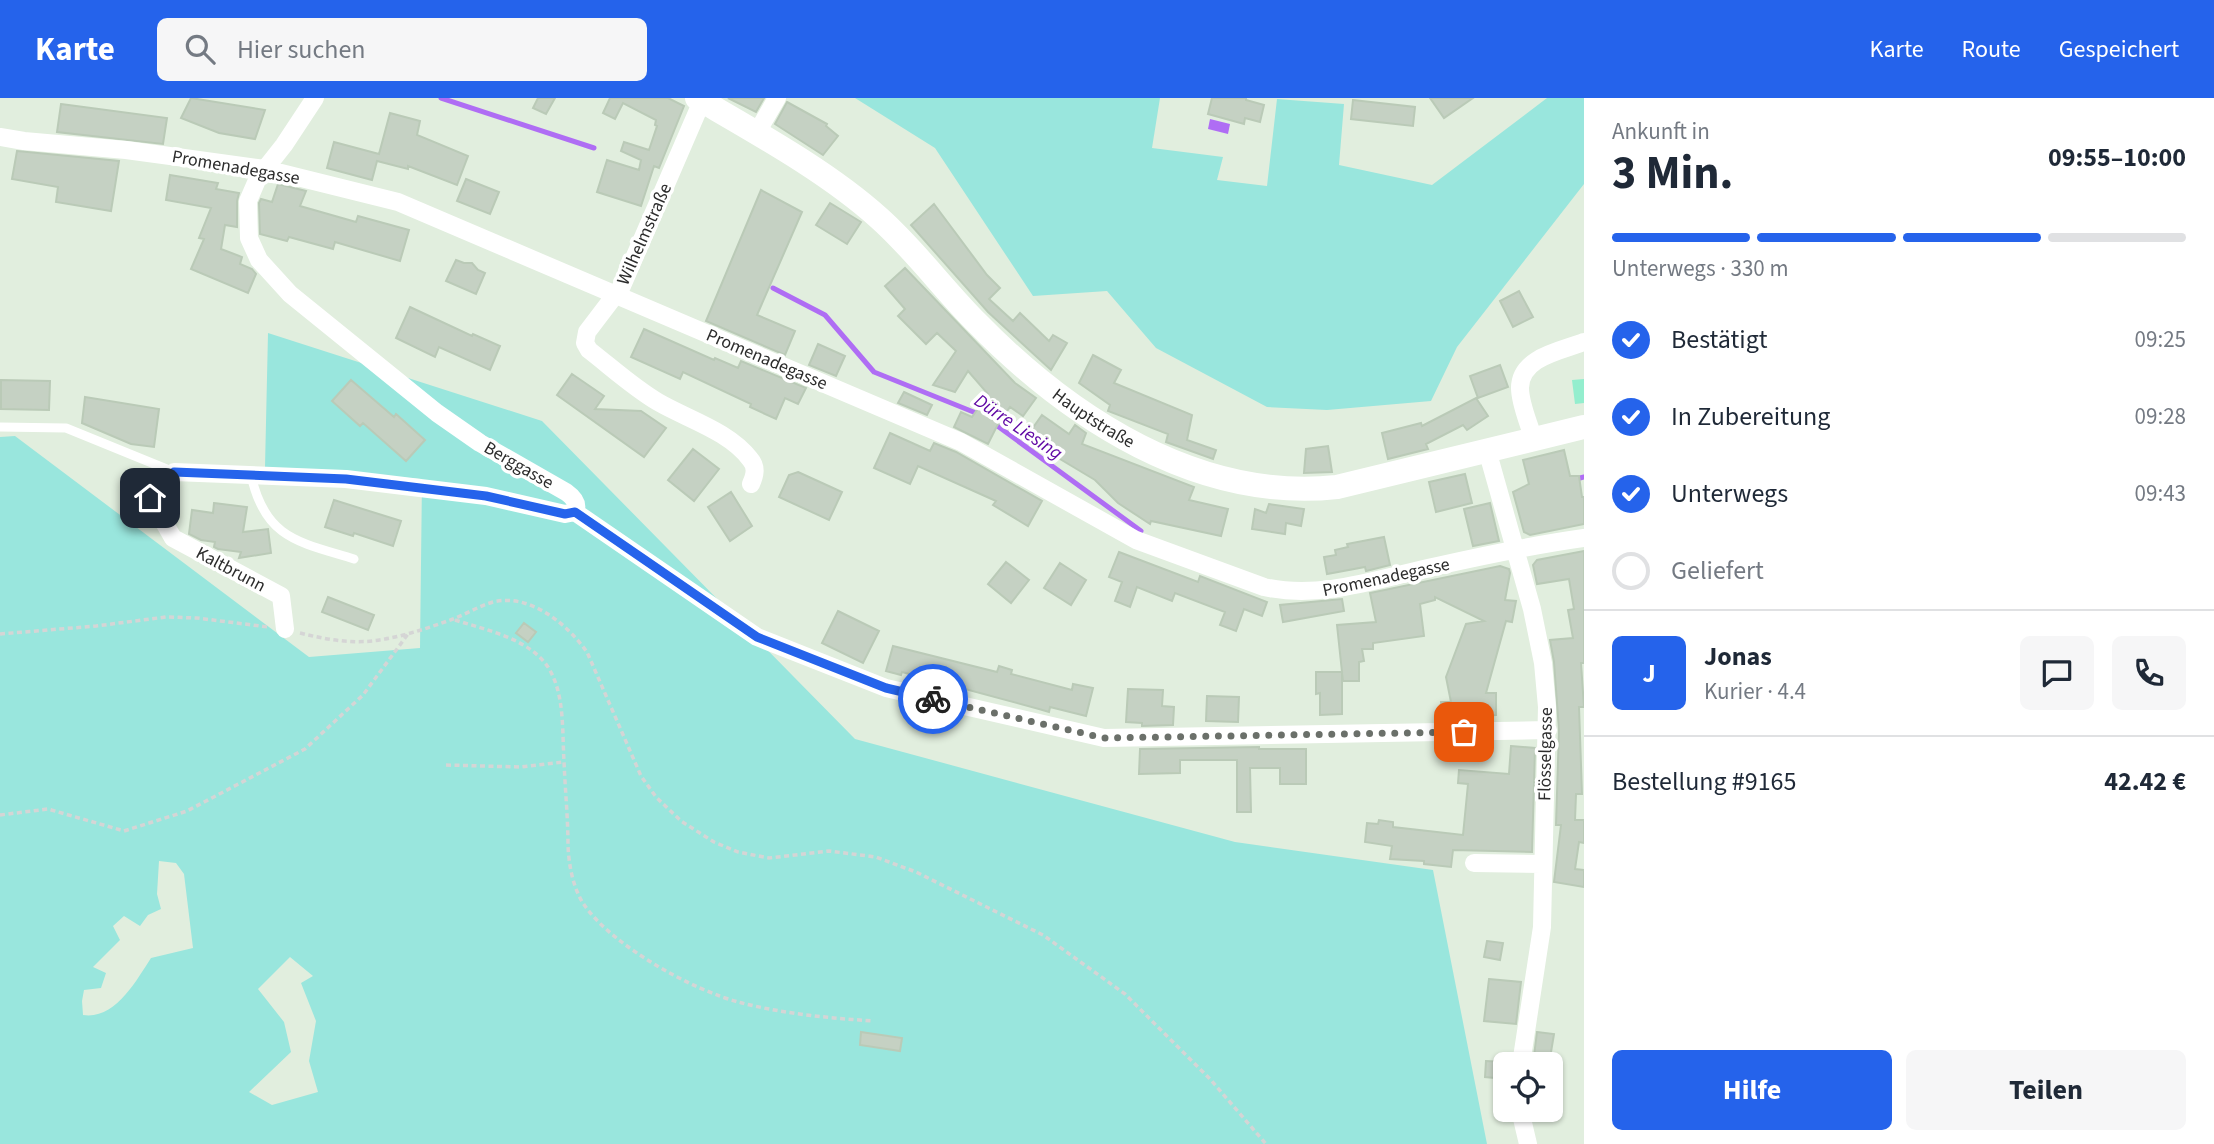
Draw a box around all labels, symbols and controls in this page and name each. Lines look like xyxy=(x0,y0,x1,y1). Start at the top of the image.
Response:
search box xyxy=(157,18,647,81)
text: Karte xyxy=(35,26,115,73)
icon: search xyxy=(181,30,219,68)
text: Hier suchen xyxy=(237,31,366,68)
text: Karte xyxy=(1870,32,1924,67)
text: Route xyxy=(1962,32,2021,67)
text: Gespeichert xyxy=(2059,32,2179,67)
text: Ankunft in xyxy=(1612,115,1710,148)
text: 09:55–10:00 xyxy=(2048,139,2186,176)
text: 3 Min. xyxy=(1612,141,1733,206)
street label: Promenadegasse xyxy=(170,144,302,191)
street label: Wilhelmstraße xyxy=(611,179,678,289)
text: Unterwegs · 330 m xyxy=(1612,252,1788,285)
icon: check xyxy=(1612,321,1650,359)
text: Bestätigt xyxy=(1671,321,1768,358)
street label: Promenadegasse xyxy=(702,323,831,396)
text: 09:25 xyxy=(2135,323,2186,356)
street label: Hauptstraße xyxy=(1047,383,1139,454)
water label: Dürre Liesing xyxy=(969,388,1068,467)
icon: check xyxy=(1612,398,1650,436)
text: In Zubereitung xyxy=(1671,398,1830,435)
text: 09:28 xyxy=(2135,400,2186,433)
street label: Berggasse xyxy=(479,435,558,495)
pin xyxy=(120,468,180,528)
icon: check xyxy=(1612,475,1650,513)
text: Unterwegs xyxy=(1671,475,1788,512)
text: 09:43 xyxy=(2135,477,2186,510)
icon: home xyxy=(131,479,169,517)
street label: Kaltbrunn xyxy=(191,541,270,598)
street label: Promenadegasse xyxy=(1320,552,1452,603)
text: Geliefert xyxy=(1671,552,1764,589)
button: chat xyxy=(2020,636,2094,710)
button: phone xyxy=(2112,636,2186,710)
text: Jonas xyxy=(1704,638,1772,675)
text: J xyxy=(1642,655,1656,692)
courier xyxy=(898,664,968,734)
text: Kurier · 4.4 xyxy=(1704,675,1806,708)
icon: bike xyxy=(914,680,952,718)
pin xyxy=(1434,702,1494,762)
street label: Flösselgasse xyxy=(1532,707,1559,801)
icon: bag xyxy=(1445,713,1483,751)
text: Bestellung #9165 xyxy=(1612,763,1796,800)
text: 42.42 € xyxy=(2104,763,2186,800)
button: Hilfe xyxy=(1612,1050,1892,1130)
button: Teilen xyxy=(1906,1050,2186,1130)
map controls xyxy=(1493,1052,1563,1122)
button: locate xyxy=(1493,1052,1563,1122)

